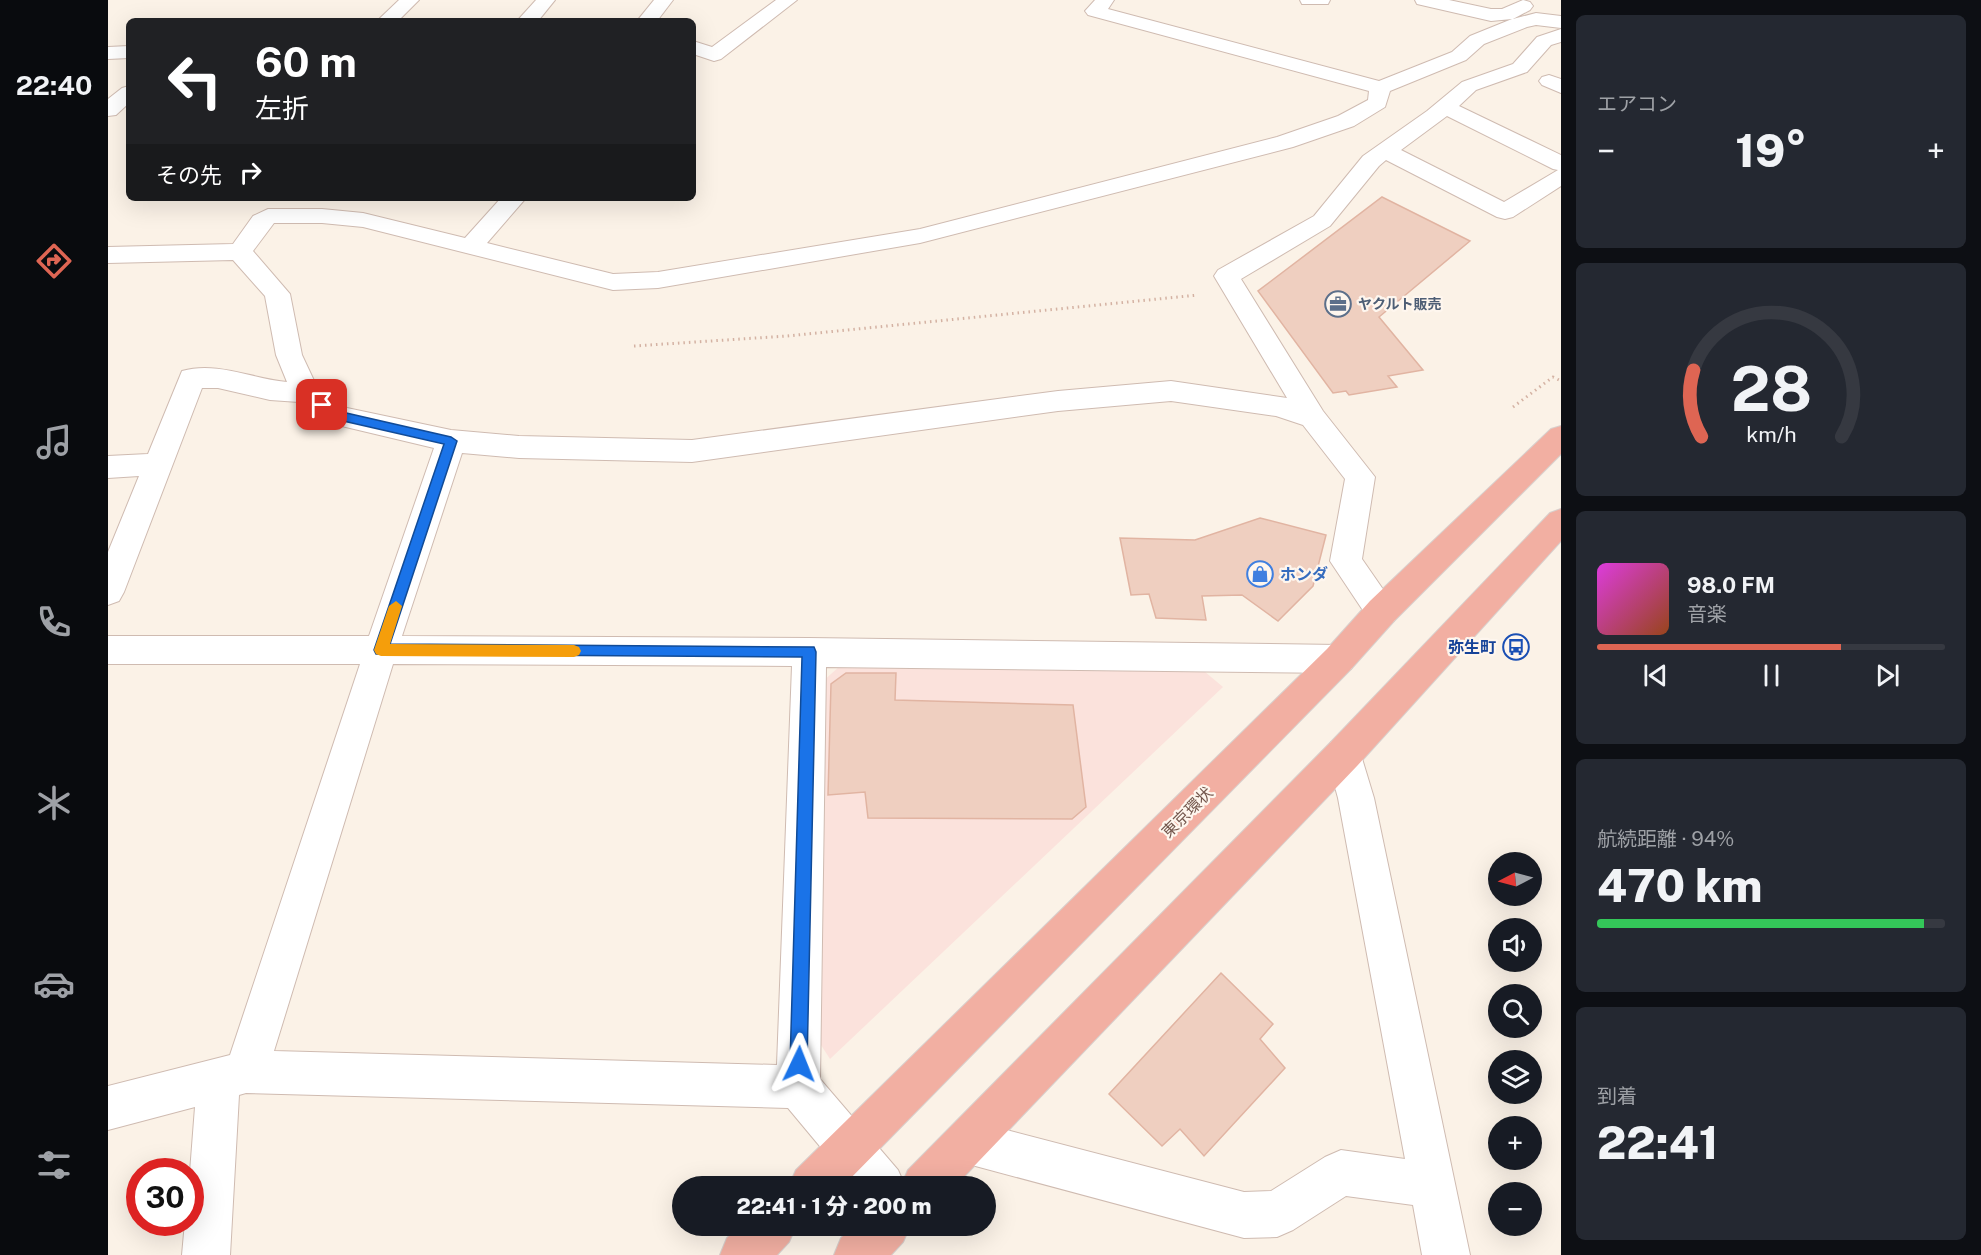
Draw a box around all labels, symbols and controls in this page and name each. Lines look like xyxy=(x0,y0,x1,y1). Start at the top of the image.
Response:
text: 60 m xyxy=(255,37,357,86)
icon: left xyxy=(156,42,234,120)
text: 22:40 xyxy=(16,69,92,101)
text: 左折 xyxy=(255,92,309,124)
text: エアコン xyxy=(1597,92,1677,116)
text: 19° xyxy=(1735,124,1807,177)
text: − xyxy=(1597,132,1615,170)
text: + xyxy=(1927,132,1945,170)
icon: right xyxy=(234,156,267,189)
text: その先 xyxy=(156,162,222,188)
icon: directions xyxy=(33,240,75,282)
office icon: ヤクルト販売 xyxy=(1323,289,1353,319)
place label: ヤクルト販売 xyxy=(1358,296,1442,312)
text: 28 xyxy=(1730,352,1812,425)
pin xyxy=(296,379,347,430)
icon: arrive xyxy=(305,388,338,421)
icon: music xyxy=(33,421,75,463)
text: km/h xyxy=(1746,422,1796,447)
shop icon: ホンダ xyxy=(1245,559,1275,589)
place label: ホンダ xyxy=(1280,565,1328,584)
text: 98.0 FM xyxy=(1687,572,1775,598)
icon: phone xyxy=(33,601,75,643)
text: 音楽 xyxy=(1687,602,1727,626)
bus stop icon: 弥生町 xyxy=(1501,632,1531,662)
place label: 弥生町 xyxy=(1448,638,1496,657)
icon: previous xyxy=(1639,659,1672,692)
icon: pause xyxy=(1755,659,1788,692)
icon: next xyxy=(1871,659,1904,692)
icon: climate xyxy=(33,782,75,824)
street label: 東京環状 xyxy=(1158,783,1217,842)
text: 航続距離 · 94% xyxy=(1597,827,1734,851)
north arrow xyxy=(1488,852,1542,906)
map controls xyxy=(1488,852,1542,1236)
text: 470 km xyxy=(1597,859,1762,912)
button: sound xyxy=(1488,918,1542,972)
icon: car xyxy=(33,963,75,1005)
button: search xyxy=(1488,984,1542,1038)
position arrow xyxy=(767,1032,831,1096)
button: layers xyxy=(1488,1050,1542,1104)
text: 到着 xyxy=(1597,1084,1637,1108)
button: + xyxy=(1488,1116,1542,1170)
text: 22:41 xyxy=(1597,1116,1719,1169)
icon: filters xyxy=(33,1144,75,1186)
speed limit sign: 30 xyxy=(126,1158,204,1236)
button: − xyxy=(1488,1182,1542,1236)
text: 22:41 · 1 分 · 200 m xyxy=(736,1193,932,1219)

